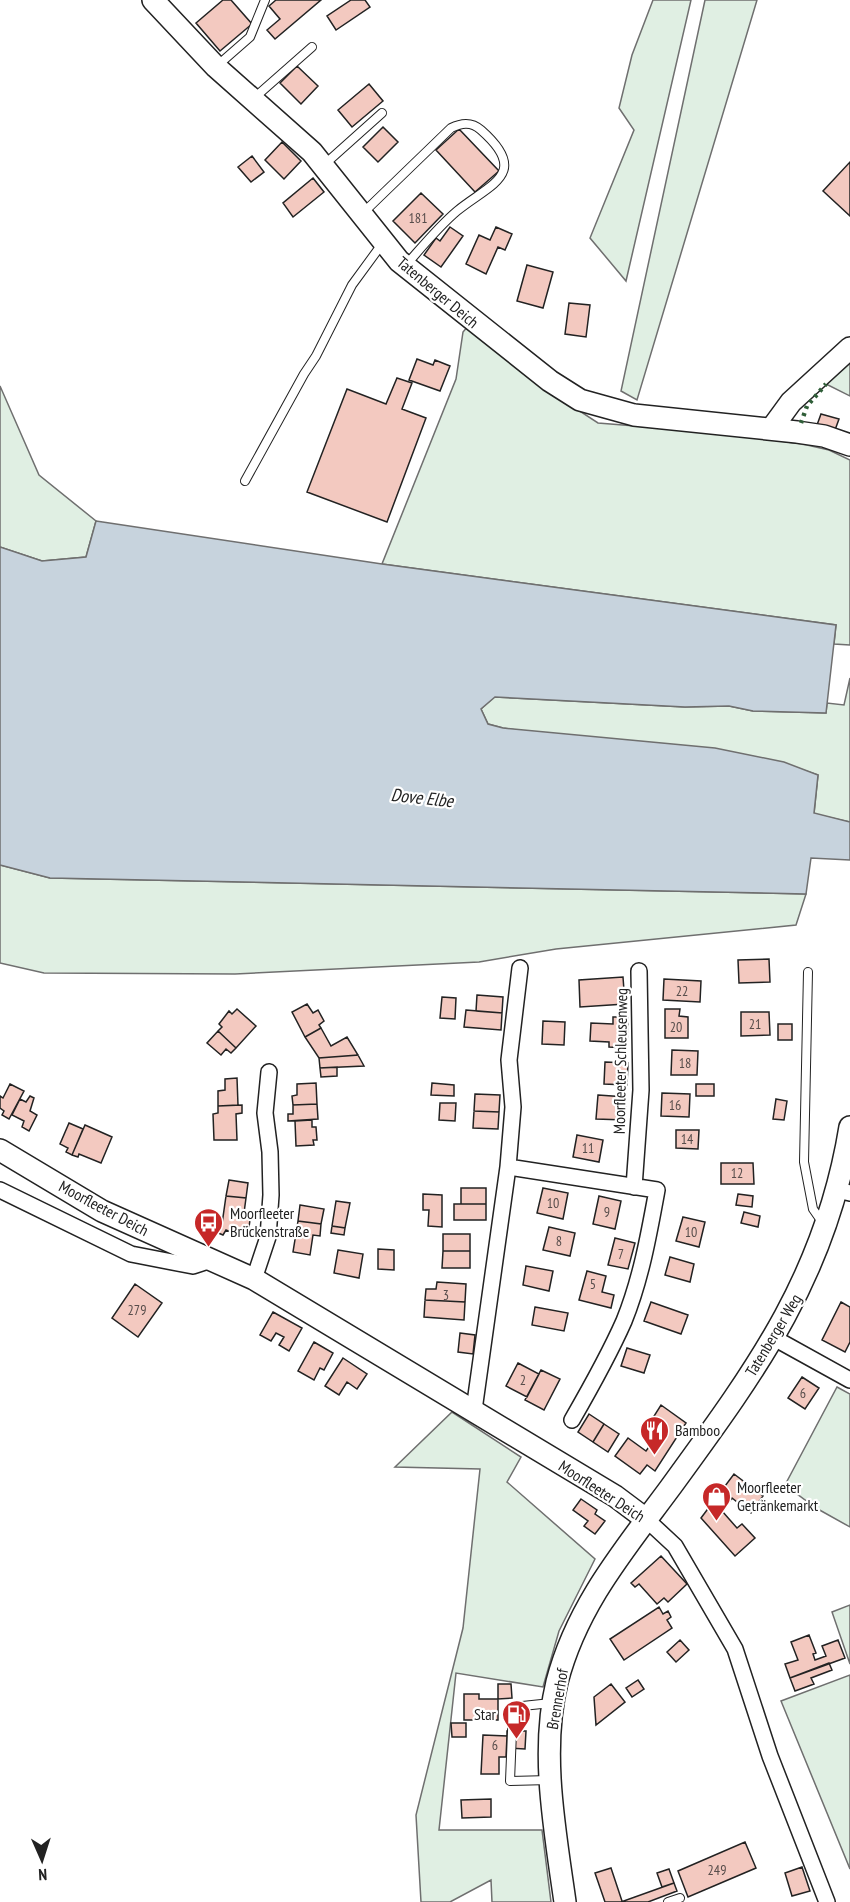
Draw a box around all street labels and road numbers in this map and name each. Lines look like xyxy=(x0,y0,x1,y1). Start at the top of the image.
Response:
street label: Tatenberger Deich xyxy=(393,252,483,332)
street label: Moorfleeter Schleusenweg xyxy=(609,988,631,1134)
street label: Moorfleeter Deich xyxy=(56,1176,152,1240)
street label: Tatenberger Weg xyxy=(741,1290,805,1380)
street label: Moorfleeter Deich xyxy=(555,1456,649,1526)
street label: Brennerhof xyxy=(542,1666,572,1731)

